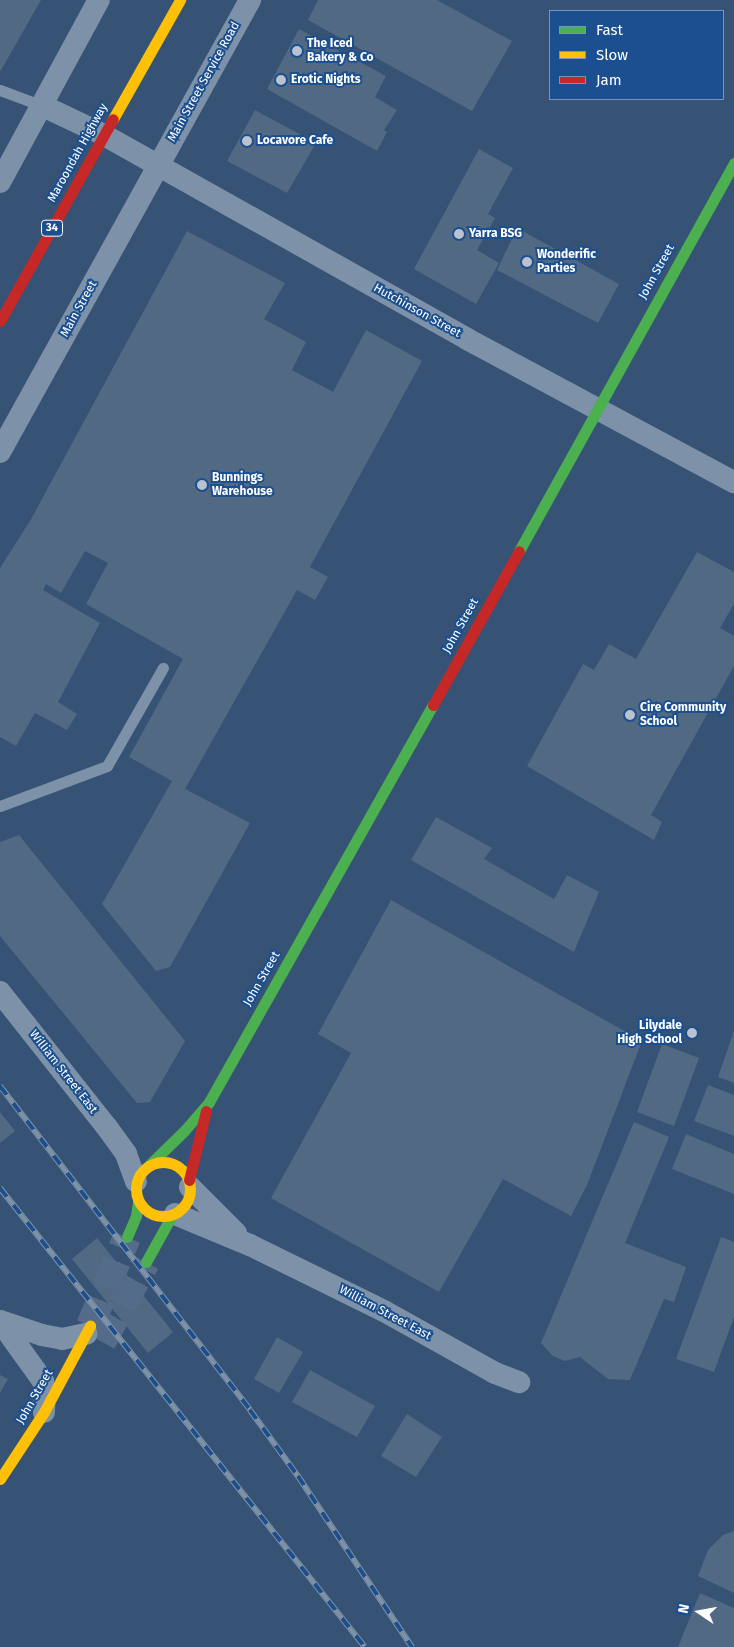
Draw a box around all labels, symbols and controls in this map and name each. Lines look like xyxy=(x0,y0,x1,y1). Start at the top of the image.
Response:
legend xyxy=(549,10,724,100)
street label: Main Street Service Road xyxy=(165,19,243,145)
text: Fast xyxy=(596,21,623,39)
place label: The Iced Bakery & Co xyxy=(307,37,374,65)
marker: The Iced Bakery & Co xyxy=(291,45,303,57)
text: Slow xyxy=(596,46,628,64)
text: Jam xyxy=(596,71,622,89)
place label: Erotic Nights xyxy=(291,73,361,87)
marker: Erotic Nights xyxy=(275,74,287,86)
street label: Maroondah Highway xyxy=(45,101,111,205)
place label: Locavore Cafe xyxy=(257,134,333,148)
marker: Locavore Cafe xyxy=(241,135,253,147)
road number: 34 xyxy=(41,220,63,237)
place label: Yarra BSG xyxy=(469,227,522,241)
marker: Yarra BSG xyxy=(453,228,465,240)
street label: John Street xyxy=(636,242,678,302)
place label: Wonderific Parties xyxy=(537,248,596,276)
marker: Wonderific Parties xyxy=(521,256,533,268)
street label: Main Street xyxy=(58,278,100,340)
street label: Hutchinson Street xyxy=(371,281,463,341)
place label: Bunnings Warehouse xyxy=(212,471,273,499)
marker: Bunnings Warehouse xyxy=(196,479,208,491)
street label: John Street xyxy=(440,596,482,656)
place label: Cire Community School xyxy=(640,701,726,729)
marker: Cire Community School xyxy=(624,709,636,721)
street label: John Street xyxy=(241,949,283,1009)
place label: Lilydale High School xyxy=(617,1019,682,1047)
street label: William Street East xyxy=(26,1027,100,1117)
marker: Lilydale High School xyxy=(686,1027,698,1039)
street label: William Street East xyxy=(337,1283,433,1343)
street label: John Street xyxy=(14,1367,56,1427)
north arrow xyxy=(674,1587,724,1637)
text: N xyxy=(675,1602,693,1615)

